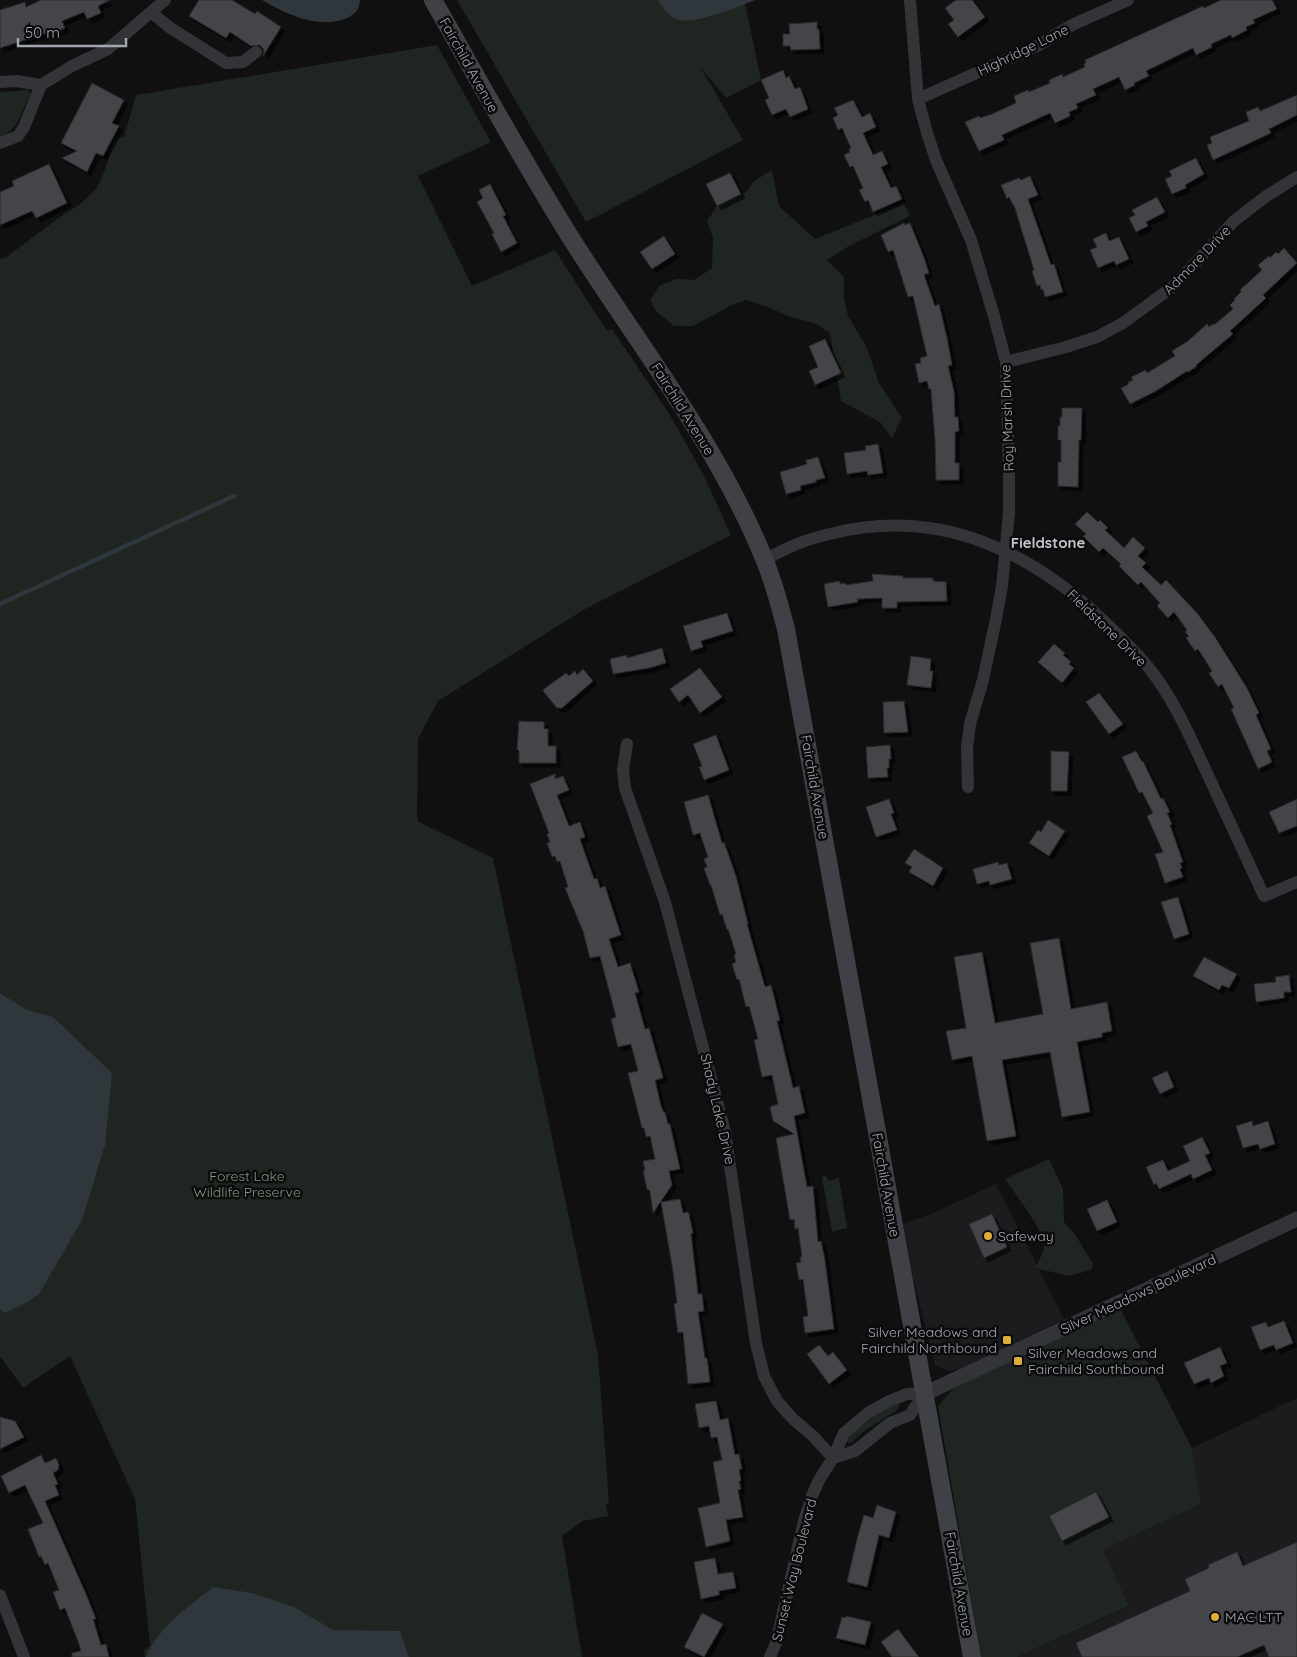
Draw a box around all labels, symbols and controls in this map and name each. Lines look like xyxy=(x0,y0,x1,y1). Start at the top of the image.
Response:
street label: Fairchild Avenue xyxy=(436,14,503,116)
scale bar xyxy=(18,15,125,47)
street label: Highridge Lane xyxy=(975,20,1071,80)
text: 50 m xyxy=(25,23,60,42)
street label: Admore Drive xyxy=(1160,222,1235,298)
street label: Fairchild Avenue xyxy=(647,359,719,459)
street label: Roy Marsh Drive xyxy=(996,364,1018,472)
district label: Fieldstone xyxy=(1011,533,1085,552)
street label: Fieldstone Drive xyxy=(1063,586,1151,671)
street label: Fairchild Avenue xyxy=(797,733,833,841)
street label: Shady Lake Drive xyxy=(697,1052,740,1166)
street label: Fairchild Avenue xyxy=(868,1131,904,1239)
park label: Forest Lake Wildlife Preserve xyxy=(193,1167,301,1201)
place label: Safeway xyxy=(998,1227,1054,1245)
marker: Safeway xyxy=(982,1230,994,1242)
street label: Silver Meadows Boulevard xyxy=(1057,1250,1219,1338)
place label: Silver Meadows and Fairchild Northbound xyxy=(861,1323,997,1357)
marker: Silver Meadows and Fairchild Northbound xyxy=(1001,1334,1013,1346)
place label: Silver Meadows and Fairchild Southbound xyxy=(1028,1344,1164,1378)
marker: Silver Meadows and Fairchild Southbound xyxy=(1012,1355,1024,1367)
street label: Sunset Way Boulevard xyxy=(768,1497,820,1643)
street label: Fairchild Avenue xyxy=(941,1530,977,1638)
place label: MAC LTT xyxy=(1225,1608,1283,1626)
marker: MAC LTT xyxy=(1209,1611,1221,1623)

